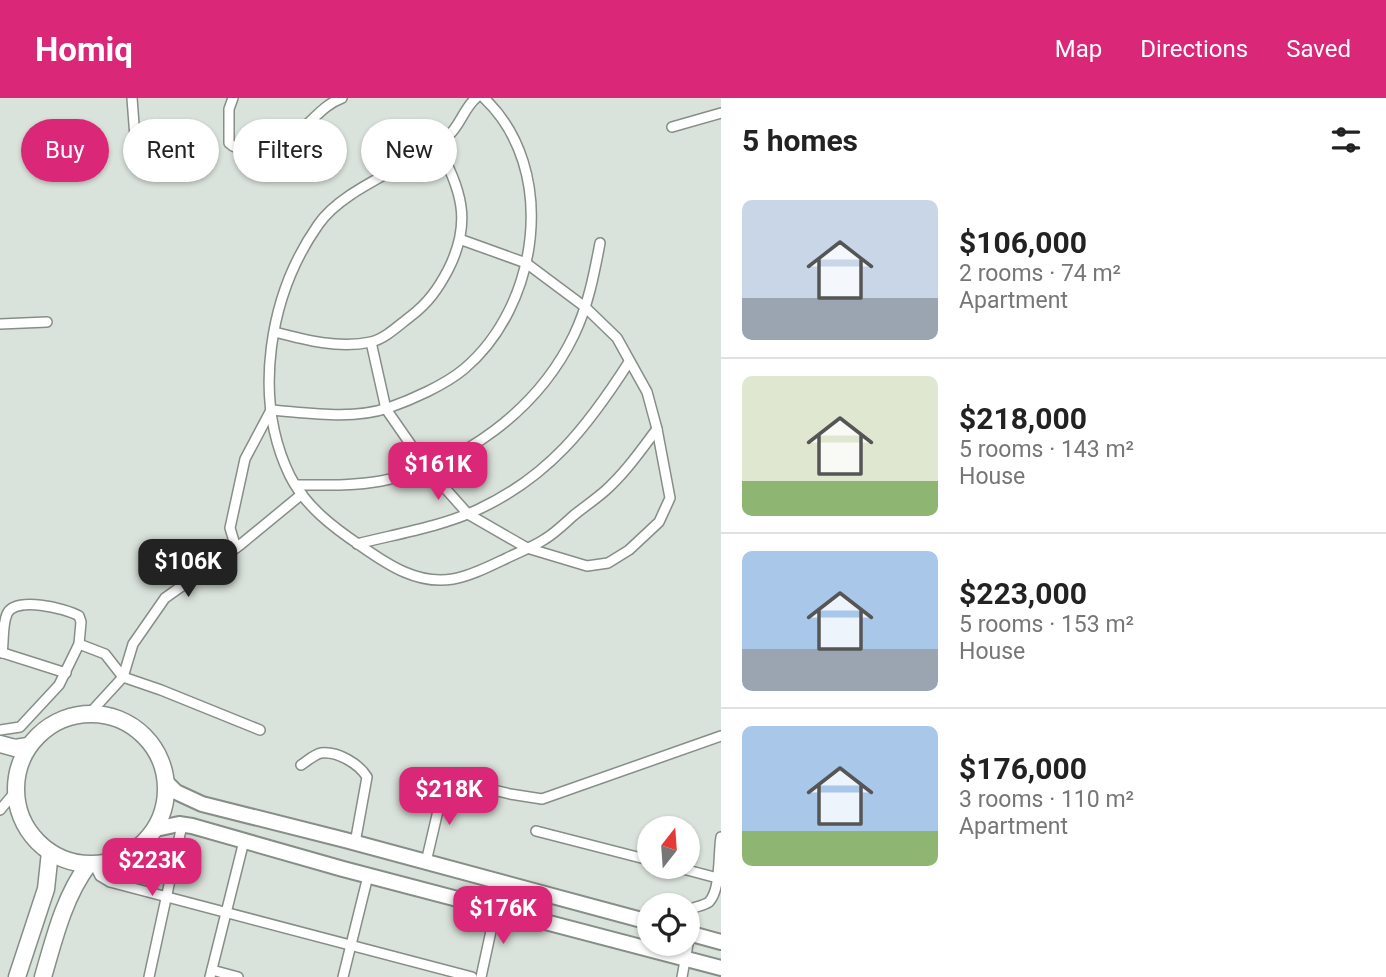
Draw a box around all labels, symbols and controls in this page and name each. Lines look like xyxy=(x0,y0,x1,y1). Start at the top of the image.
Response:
text: Homiq xyxy=(35,30,133,69)
text: Map xyxy=(1055,35,1102,63)
text: Directions xyxy=(1140,35,1248,63)
text: Saved xyxy=(1286,35,1351,63)
chip: Buy xyxy=(21,119,109,182)
chip: Rent xyxy=(123,119,219,182)
chip: Filters xyxy=(233,119,347,182)
chip: New xyxy=(361,119,457,182)
icon: filters xyxy=(1327,121,1365,159)
text: 5 homes xyxy=(742,123,858,158)
text: $106,000 xyxy=(959,225,1087,260)
icon: home xyxy=(798,228,882,312)
text: 2 rooms · 74 m² xyxy=(959,260,1121,287)
text: Apartment xyxy=(959,287,1068,314)
text: $218,000 xyxy=(959,401,1087,436)
icon: home xyxy=(798,404,882,488)
text: 5 rooms · 143 m² xyxy=(959,436,1134,463)
pin: $161K xyxy=(389,442,487,502)
text: $161K xyxy=(404,451,472,478)
text: House xyxy=(959,463,1025,490)
pin: $106K xyxy=(139,540,237,599)
text: $106K xyxy=(154,548,222,575)
text: $223,000 xyxy=(959,576,1087,611)
icon: home xyxy=(798,579,882,663)
text: 5 rooms · 153 m² xyxy=(959,611,1134,638)
text: House xyxy=(959,638,1025,665)
text: $176,000 xyxy=(959,751,1087,786)
icon: home xyxy=(798,754,882,838)
pin: $218K xyxy=(400,768,498,827)
text: $218K xyxy=(415,776,483,803)
text: 3 rooms · 110 m² xyxy=(959,786,1134,813)
text: Apartment xyxy=(959,813,1068,840)
north arrow xyxy=(637,816,700,878)
map controls xyxy=(637,816,700,956)
pin: $223K xyxy=(103,838,201,898)
text: $223K xyxy=(118,847,186,874)
pin: $176K xyxy=(454,886,552,946)
button: locate xyxy=(637,893,700,956)
text: $176K xyxy=(469,895,537,922)

